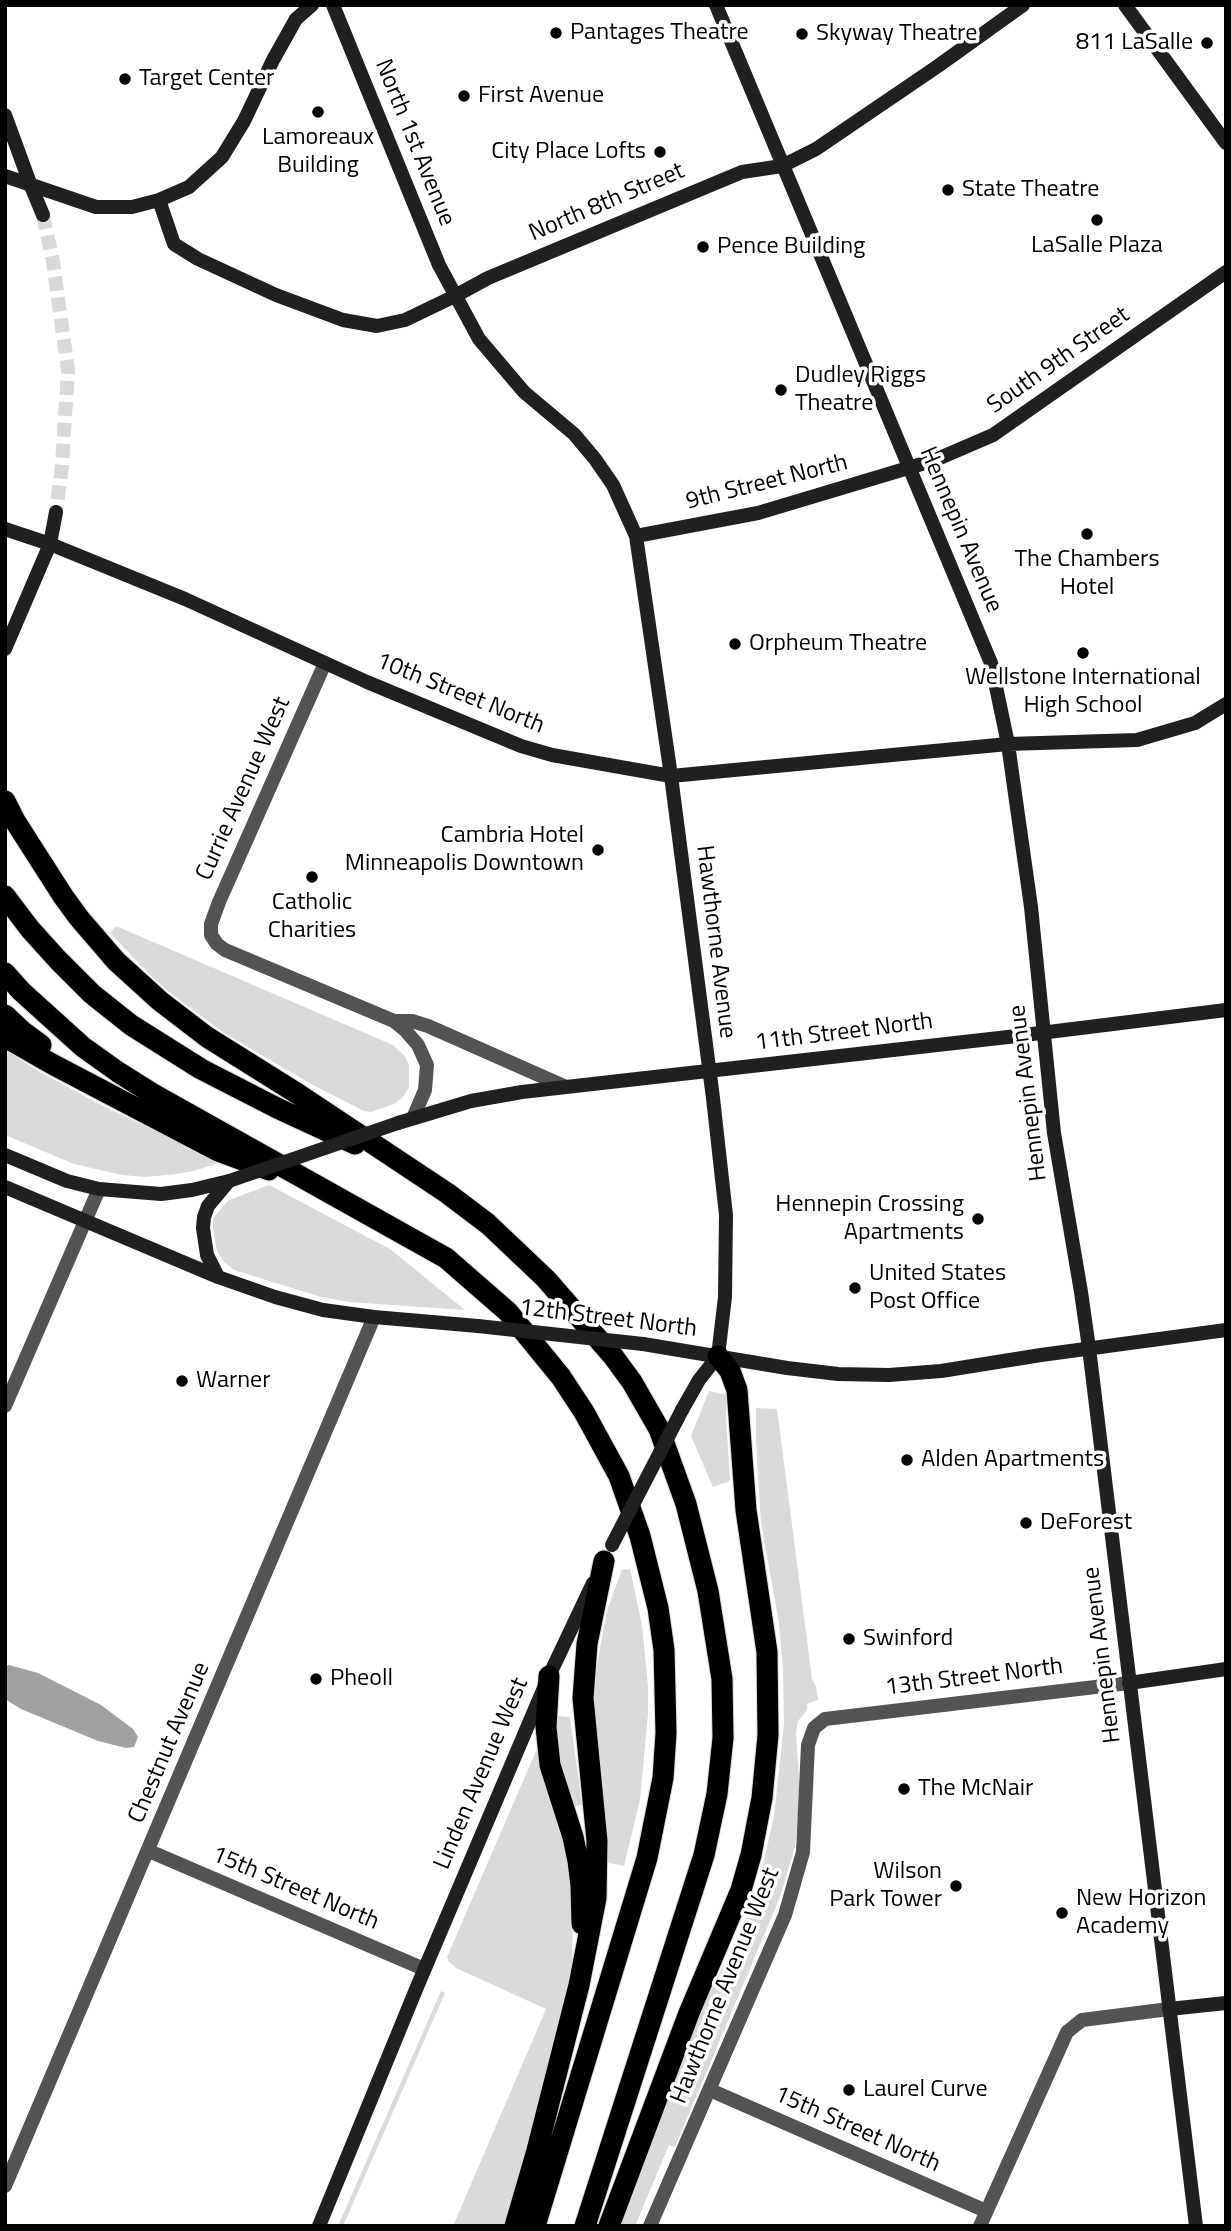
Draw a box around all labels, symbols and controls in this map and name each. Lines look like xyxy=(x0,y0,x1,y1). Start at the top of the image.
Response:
place label: Pantages Theatre xyxy=(570,19,749,47)
place label: Skyway Theatre xyxy=(816,20,977,48)
marker: Pantages Theatre xyxy=(548,25,564,41)
marker: Skyway Theatre xyxy=(794,26,810,42)
place label: 811 LaSalle xyxy=(1076,29,1193,57)
marker: 811 LaSalle xyxy=(1199,35,1215,51)
street label: North 1st Avenue xyxy=(367,56,461,230)
place label: Target Center xyxy=(139,65,274,93)
marker: Target Center xyxy=(117,71,133,87)
place label: First Avenue xyxy=(478,82,604,110)
marker: First Avenue xyxy=(456,88,472,104)
marker: Lamoreaux Building xyxy=(310,104,326,120)
place label: Lamoreaux Building xyxy=(262,124,374,180)
place label: City Place Lofts xyxy=(491,138,646,166)
marker: City Place Lofts xyxy=(652,144,668,160)
street label: North 8th Street xyxy=(525,157,689,249)
place label: State Theatre xyxy=(962,176,1099,204)
marker: State Theatre xyxy=(940,182,956,198)
marker: LaSalle Plaza xyxy=(1089,212,1105,228)
place label: LaSalle Plaza xyxy=(1031,232,1163,260)
place label: Pence Building xyxy=(717,233,865,261)
marker: Pence Building xyxy=(695,239,711,255)
street label: South 9th Street xyxy=(982,301,1136,421)
place label: Dudley Riggs Theatre xyxy=(795,362,926,418)
marker: Dudley Riggs Theatre xyxy=(773,382,789,398)
street label: Hennepin Avenue xyxy=(912,443,1008,617)
street label: 9th Street North xyxy=(683,449,851,517)
marker: The Chambers Hotel xyxy=(1079,526,1095,542)
place label: The Chambers Hotel xyxy=(1014,546,1160,602)
place label: Orpheum Theatre xyxy=(749,630,927,658)
marker: Orpheum Theatre xyxy=(727,636,743,652)
marker: Wellstone International High School xyxy=(1075,645,1091,661)
street label: 10th Street North xyxy=(372,647,548,741)
place label: Wellstone International High School xyxy=(965,664,1201,720)
street label: Currie Avenue West xyxy=(191,693,297,885)
place label: Cambria Hotel Minneapolis Downtown xyxy=(345,822,584,878)
marker: Cambria Hotel Minneapolis Downtown xyxy=(590,842,606,858)
street label: Hawthorne Avenue xyxy=(689,844,741,1040)
marker: Catholic Charities xyxy=(304,869,320,885)
place label: Catholic Charities xyxy=(268,889,356,945)
street label: Hennepin Avenue xyxy=(1004,1003,1054,1183)
street label: 11th Street North xyxy=(753,1008,935,1058)
place label: Hennepin Crossing Apartments xyxy=(775,1191,964,1247)
marker: Hennepin Crossing Apartments xyxy=(970,1211,986,1227)
place label: United States Post Office xyxy=(869,1260,1006,1316)
marker: United States Post Office xyxy=(847,1280,863,1296)
street label: 12th Street North xyxy=(517,1294,699,1344)
place label: Warner xyxy=(196,1367,271,1395)
marker: Warner xyxy=(174,1373,190,1389)
place label: Alden Apartments xyxy=(921,1446,1104,1474)
marker: Alden Apartments xyxy=(899,1452,915,1468)
place label: DeForest xyxy=(1040,1509,1132,1537)
marker: DeForest xyxy=(1018,1515,1034,1531)
street label: Hennepin Avenue xyxy=(1078,1565,1128,1745)
place label: Swinford xyxy=(863,1625,953,1653)
marker: Swinford xyxy=(841,1631,857,1647)
street label: 13th Street North xyxy=(883,1653,1065,1703)
street label: Chestnut Avenue xyxy=(123,1658,217,1828)
place label: Pheoll xyxy=(330,1665,393,1693)
marker: Pheoll xyxy=(308,1671,324,1687)
street label: Linden Avenue West xyxy=(429,1674,535,1874)
place label: The McNair xyxy=(918,1775,1033,1803)
marker: The McNair xyxy=(896,1781,912,1797)
street label: 15th Street North xyxy=(207,1841,383,1937)
place label: Wilson Park Tower xyxy=(829,1858,942,1914)
street label: Hawthorne Avenue West xyxy=(665,1864,787,2108)
marker: Wilson Park Tower xyxy=(948,1878,964,1894)
place label: New Horizon Academy xyxy=(1076,1885,1206,1941)
marker: New Horizon Academy xyxy=(1054,1905,1070,1921)
place label: Laurel Curve xyxy=(863,2076,988,2104)
street label: 15th Street North xyxy=(769,2080,945,2180)
marker: Laurel Curve xyxy=(841,2082,857,2098)

